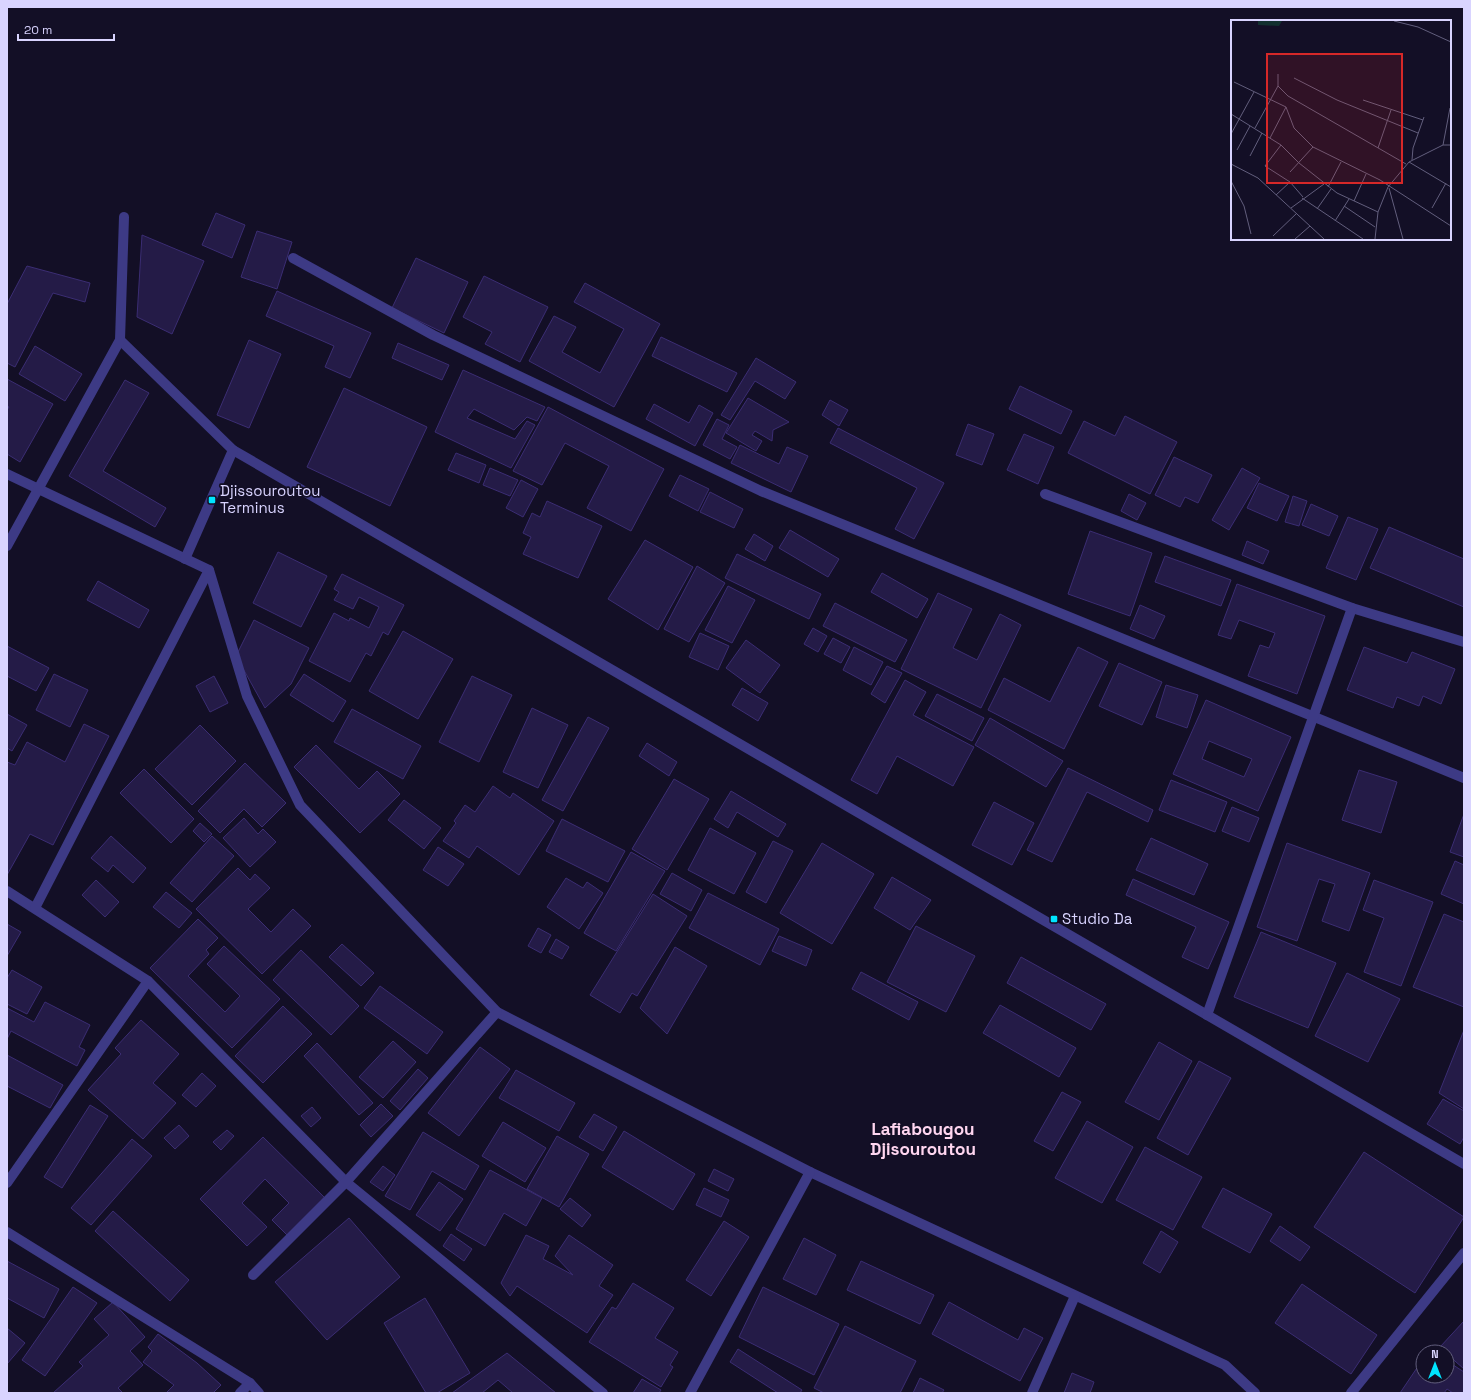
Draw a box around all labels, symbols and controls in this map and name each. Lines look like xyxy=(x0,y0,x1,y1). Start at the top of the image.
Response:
scale bar xyxy=(18,16,114,42)
inset map xyxy=(1231,20,1451,240)
text: 20 m xyxy=(24,22,52,38)
place label: Djissouroutou Terminus xyxy=(220,481,321,517)
marker: Djissouroutou Terminus xyxy=(207,495,217,505)
place label: Studio Da xyxy=(1062,909,1133,928)
marker: Studio Da xyxy=(1049,914,1059,924)
district label: Lafiabougou Djisouroutou xyxy=(870,1118,976,1160)
north arrow xyxy=(1415,1344,1455,1384)
text: N xyxy=(1431,1347,1439,1361)

